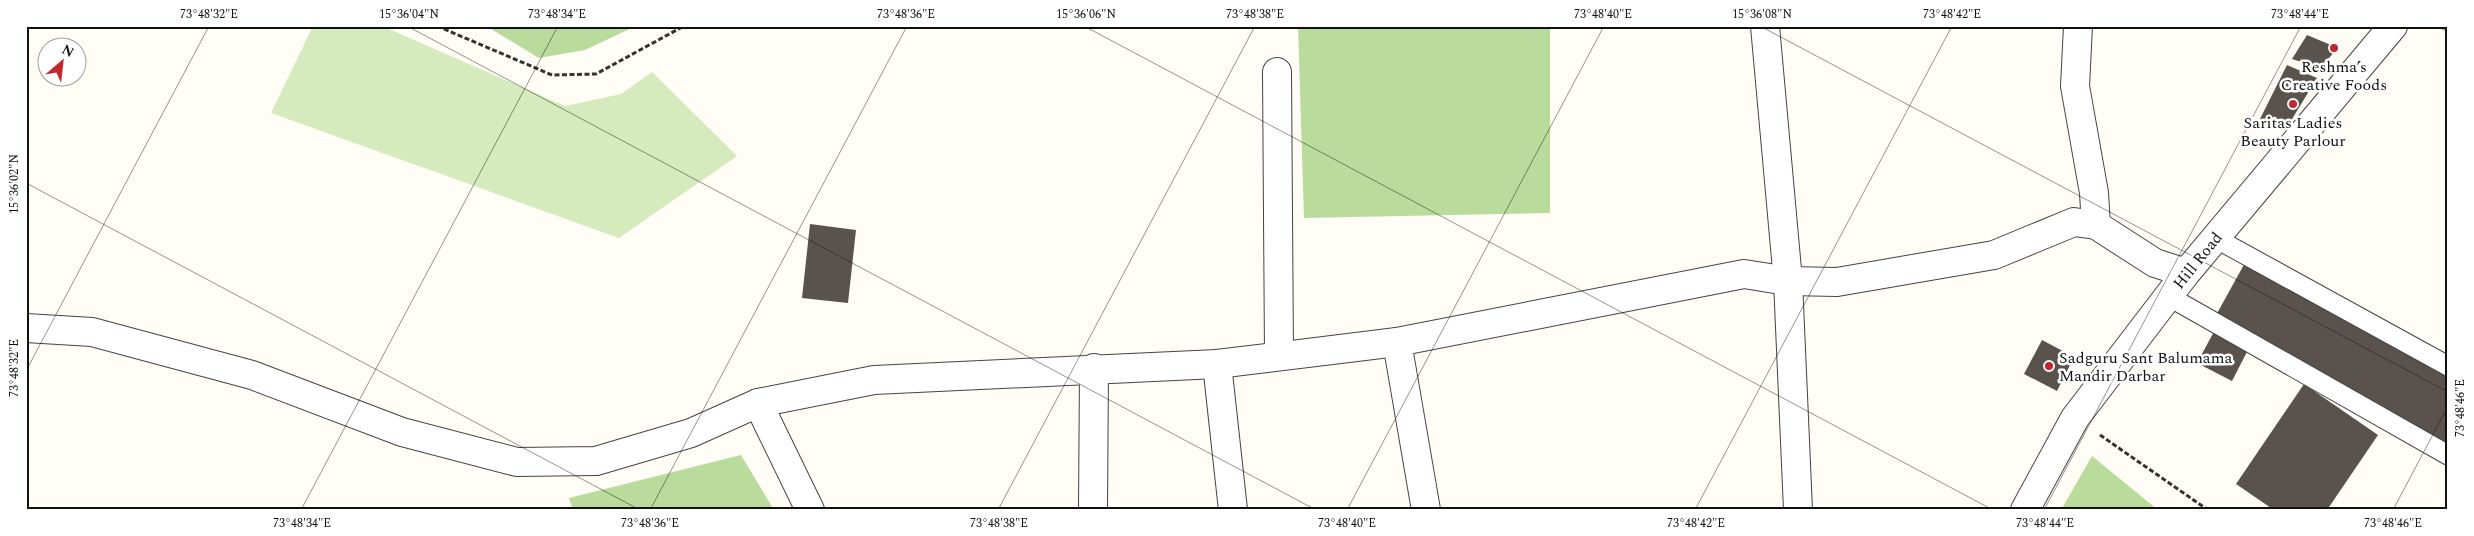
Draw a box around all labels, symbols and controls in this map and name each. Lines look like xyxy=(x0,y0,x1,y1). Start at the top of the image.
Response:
text: 73°48'32"E xyxy=(180,5,238,24)
text: 15°36'04"N xyxy=(379,5,439,24)
text: 73°48'34"E xyxy=(528,5,586,24)
text: 73°48'36"E xyxy=(877,5,935,24)
text: 15°36'06"N xyxy=(1056,5,1116,24)
text: 73°48'38"E xyxy=(1226,5,1284,24)
text: 73°48'40"E xyxy=(1574,5,1632,24)
text: 15°36'08"N xyxy=(1732,5,1792,24)
text: 73°48'42"E xyxy=(1923,5,1981,24)
text: 73°48'44"E xyxy=(2271,5,2329,24)
north arrow xyxy=(38,38,88,88)
text: N xyxy=(58,39,78,63)
marker: Reshma’s Creative Foods xyxy=(2328,42,2340,54)
place label: Reshma’s Creative Foods xyxy=(2281,55,2387,97)
marker: Saritas Ladies Beauty Parlour xyxy=(2287,98,2299,110)
place label: Saritas Ladies Beauty Parlour xyxy=(2240,111,2346,153)
text: 15°36'02"N xyxy=(5,154,24,214)
street label: Hill Road xyxy=(2167,227,2228,294)
text: 73°48'32"E xyxy=(5,339,24,397)
place label: Sadguru Sant Balumama Mandir Darbar xyxy=(2059,346,2232,388)
marker: Sadguru Sant Balumama Mandir Darbar xyxy=(2043,360,2055,372)
text: 73°48'46"E xyxy=(2451,379,2470,437)
text: 73°48'34"E xyxy=(273,514,331,533)
text: 73°48'36"E xyxy=(621,514,679,533)
text: 73°48'38"E xyxy=(970,514,1028,533)
text: 73°48'40"E xyxy=(1318,514,1376,533)
text: 73°48'42"E xyxy=(1667,514,1725,533)
text: 73°48'44"E xyxy=(2016,514,2074,533)
text: 73°48'46"E xyxy=(2364,514,2422,533)

